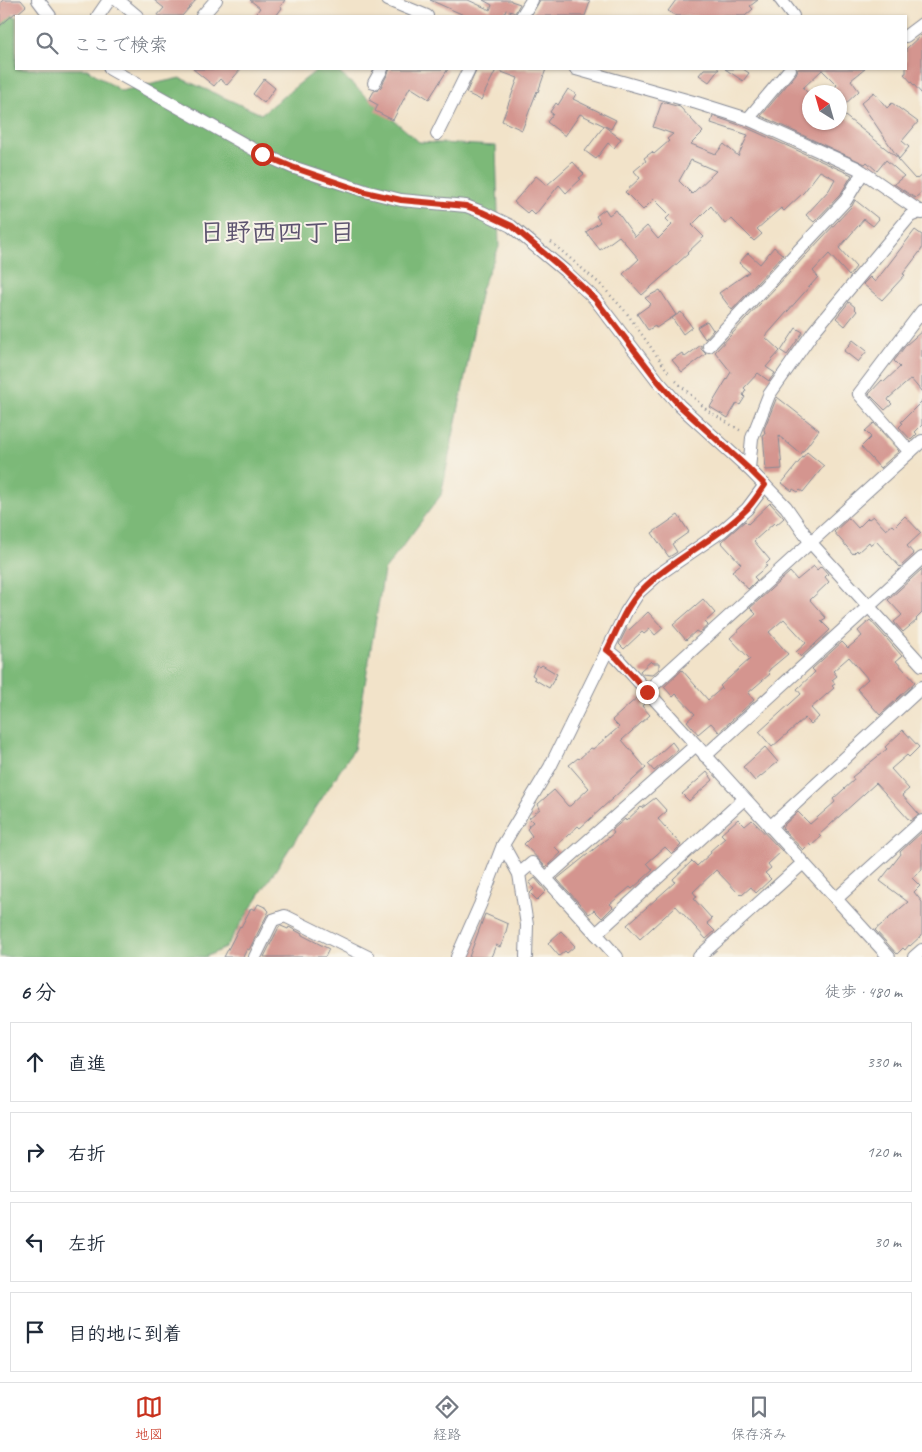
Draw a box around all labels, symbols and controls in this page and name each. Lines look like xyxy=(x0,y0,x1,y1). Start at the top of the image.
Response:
search box xyxy=(15,15,907,70)
icon: search xyxy=(33,29,61,57)
text: ここで検索 xyxy=(73,33,168,57)
north arrow xyxy=(802,85,847,130)
route start xyxy=(251,143,274,166)
district label: 日野西四丁目 xyxy=(199,216,355,249)
route end xyxy=(636,681,659,704)
text: 6 分 xyxy=(20,979,56,1005)
text: 徒歩 · 480 m xyxy=(825,982,902,1002)
icon: ahead xyxy=(21,1048,49,1076)
text: 直進 xyxy=(68,1052,106,1076)
text: 330 m xyxy=(867,1052,901,1072)
icon: right xyxy=(21,1138,49,1166)
text: 右折 xyxy=(68,1142,106,1166)
text: 120 m xyxy=(867,1142,901,1162)
icon: left xyxy=(21,1228,49,1256)
text: 左折 xyxy=(68,1232,106,1256)
text: 30 m xyxy=(874,1232,901,1252)
icon: arrive xyxy=(21,1318,49,1346)
text: 目的地に到着 xyxy=(68,1322,182,1346)
tab: 地図 xyxy=(135,1393,163,1443)
tab: 経路 xyxy=(433,1393,461,1443)
tab: 保存済み xyxy=(731,1393,787,1443)

